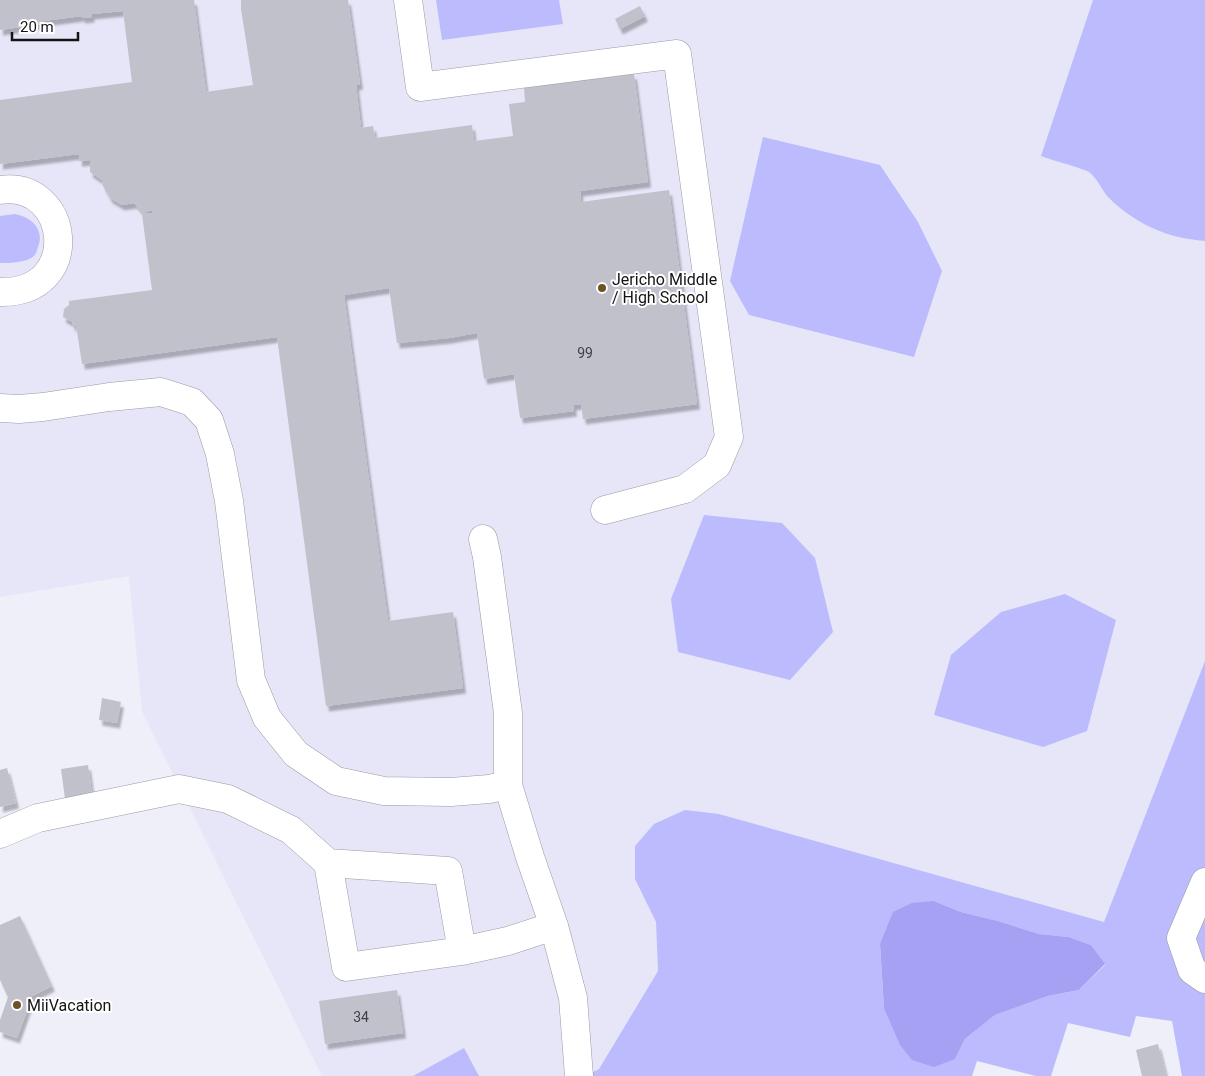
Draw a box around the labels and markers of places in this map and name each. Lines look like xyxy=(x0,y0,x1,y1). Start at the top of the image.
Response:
place label: Jericho Middle / High School xyxy=(612,270,717,307)
marker: Jericho Middle / High School xyxy=(596,282,608,294)
place label: MiiVacation xyxy=(27,996,111,1015)
marker: MiiVacation xyxy=(11,999,23,1011)

